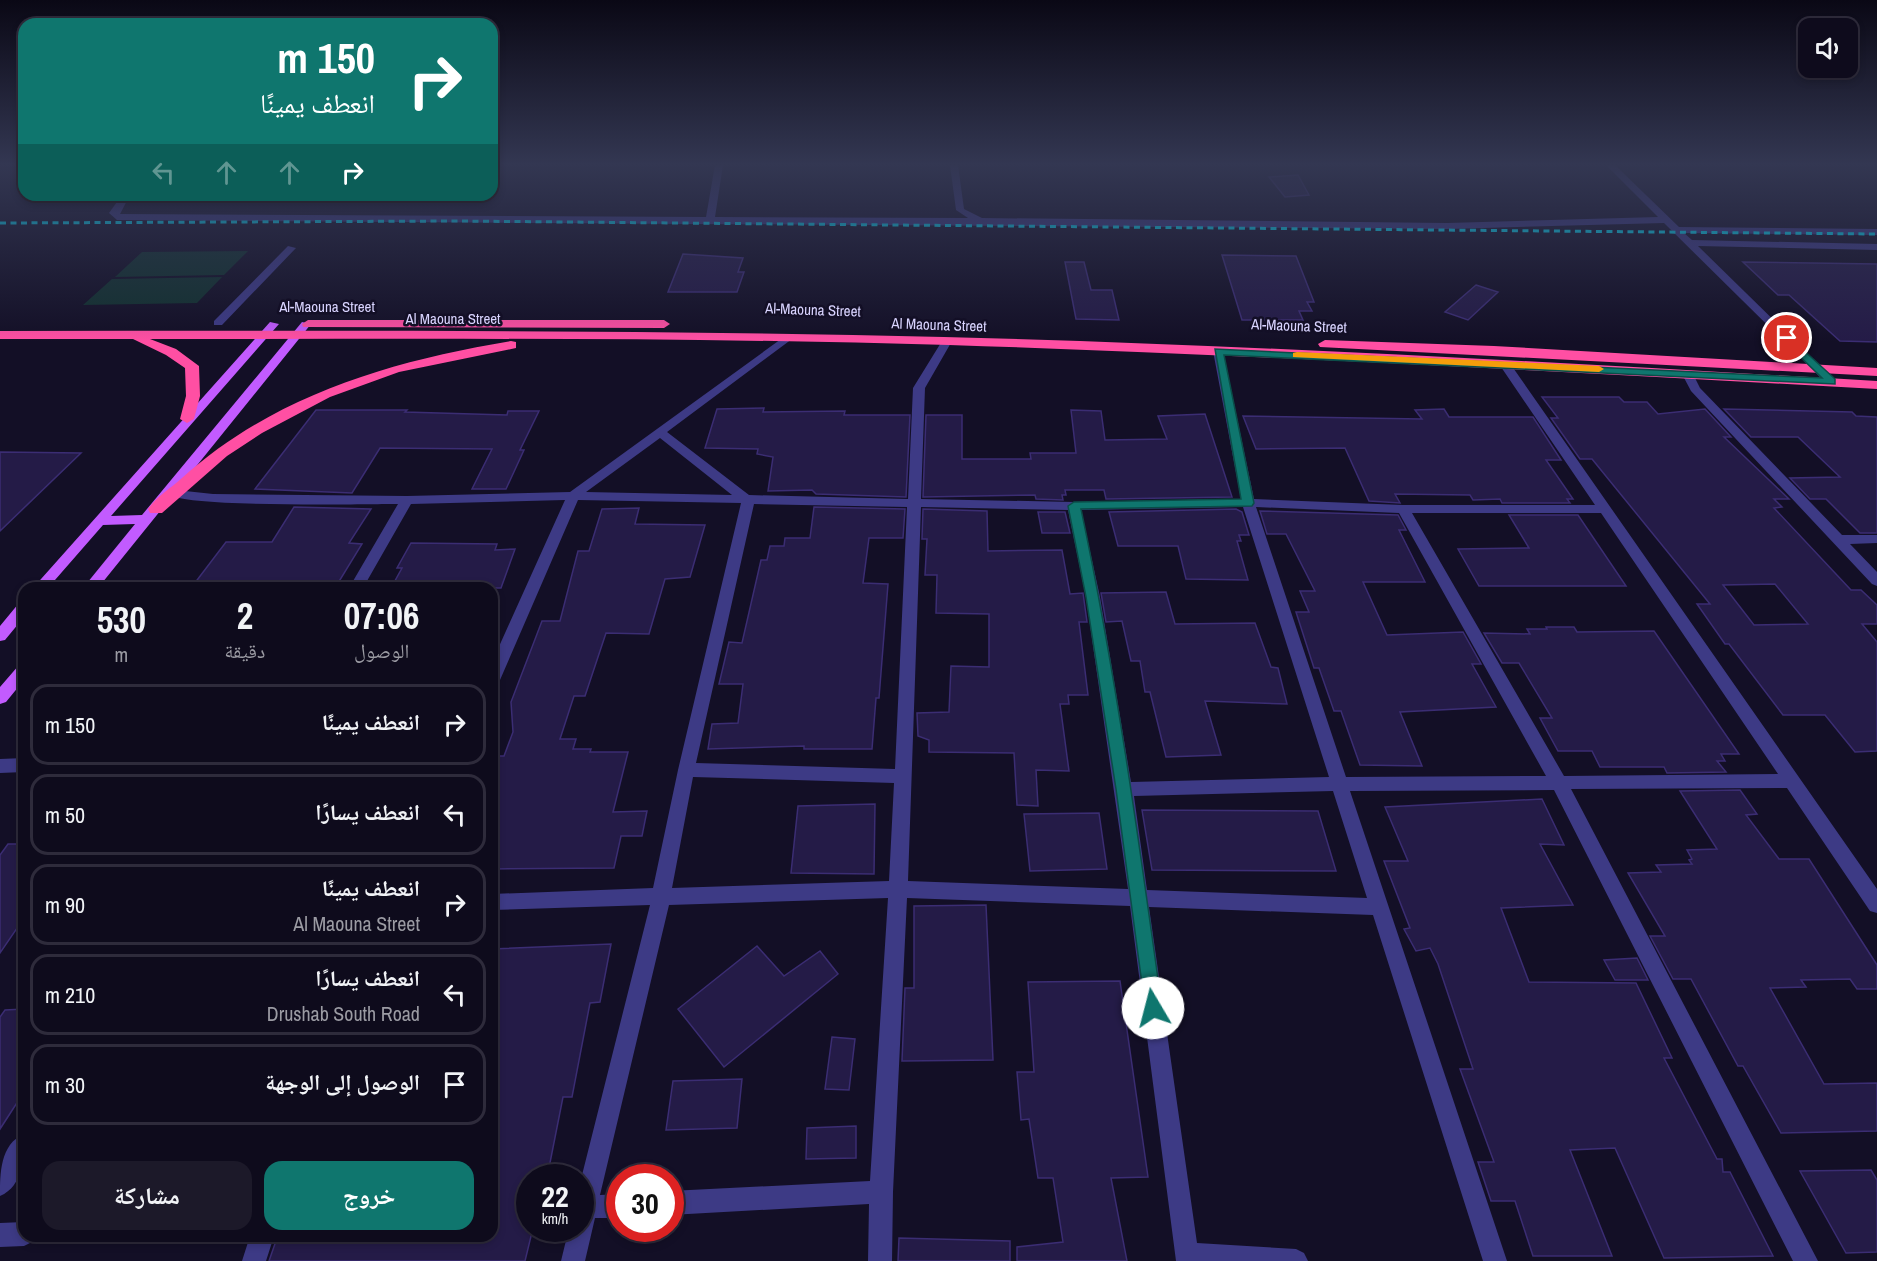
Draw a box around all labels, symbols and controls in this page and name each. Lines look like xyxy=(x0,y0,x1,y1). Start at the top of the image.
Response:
map controls xyxy=(1798,18,1858,78)
button: sound xyxy=(1798,18,1858,78)
text: 150 m xyxy=(277,30,375,86)
icon: right xyxy=(396,42,474,120)
text: انعطف يمينًا xyxy=(260,85,375,121)
icon: left xyxy=(147,156,180,189)
icon: ahead xyxy=(210,156,243,189)
icon: ahead xyxy=(273,156,306,189)
icon: right xyxy=(336,156,369,189)
street label: Al-Maouna Street xyxy=(278,296,375,317)
street label: Al-Maouna Street xyxy=(764,297,862,322)
street label: Al Maouna Street xyxy=(404,308,501,329)
street label: Al Maouna Street xyxy=(890,312,987,337)
pin xyxy=(1761,312,1812,363)
street label: Al-Maouna Street xyxy=(1250,313,1348,338)
icon: arrive xyxy=(1770,321,1803,354)
text: 2 xyxy=(237,592,253,640)
text: 07:06 xyxy=(344,592,419,640)
text: 530 xyxy=(97,596,146,644)
text: دقيقة xyxy=(225,637,265,664)
text: الوصول xyxy=(354,637,409,664)
text: m xyxy=(114,641,128,668)
text: انعطف يمينًا xyxy=(322,707,420,737)
icon: right xyxy=(438,708,471,741)
text: 150 m xyxy=(45,710,95,740)
text: انعطف يسارًا xyxy=(315,797,420,827)
icon: left xyxy=(438,798,471,831)
text: 50 m xyxy=(45,800,85,830)
text: انعطف يمينًا xyxy=(322,873,420,903)
icon: right xyxy=(438,888,471,921)
text: 90 m xyxy=(45,890,85,920)
text: Al Maouna Street xyxy=(293,910,420,937)
text: انعطف يسارًا xyxy=(315,963,420,993)
position arrow xyxy=(1121,976,1185,1040)
icon: left xyxy=(438,978,471,1011)
text: 210 m xyxy=(45,980,95,1010)
text: Drushab South Road xyxy=(267,1000,420,1027)
text: الوصول إلى الوجهة xyxy=(265,1067,420,1097)
icon: arrive xyxy=(438,1068,471,1101)
text: 30 m xyxy=(45,1070,85,1100)
button: مشاركة xyxy=(42,1161,252,1230)
button: خروج xyxy=(264,1161,474,1230)
speed limit sign: 30 xyxy=(606,1164,684,1242)
text: 22 xyxy=(541,1176,569,1216)
text: km/h xyxy=(542,1208,568,1229)

